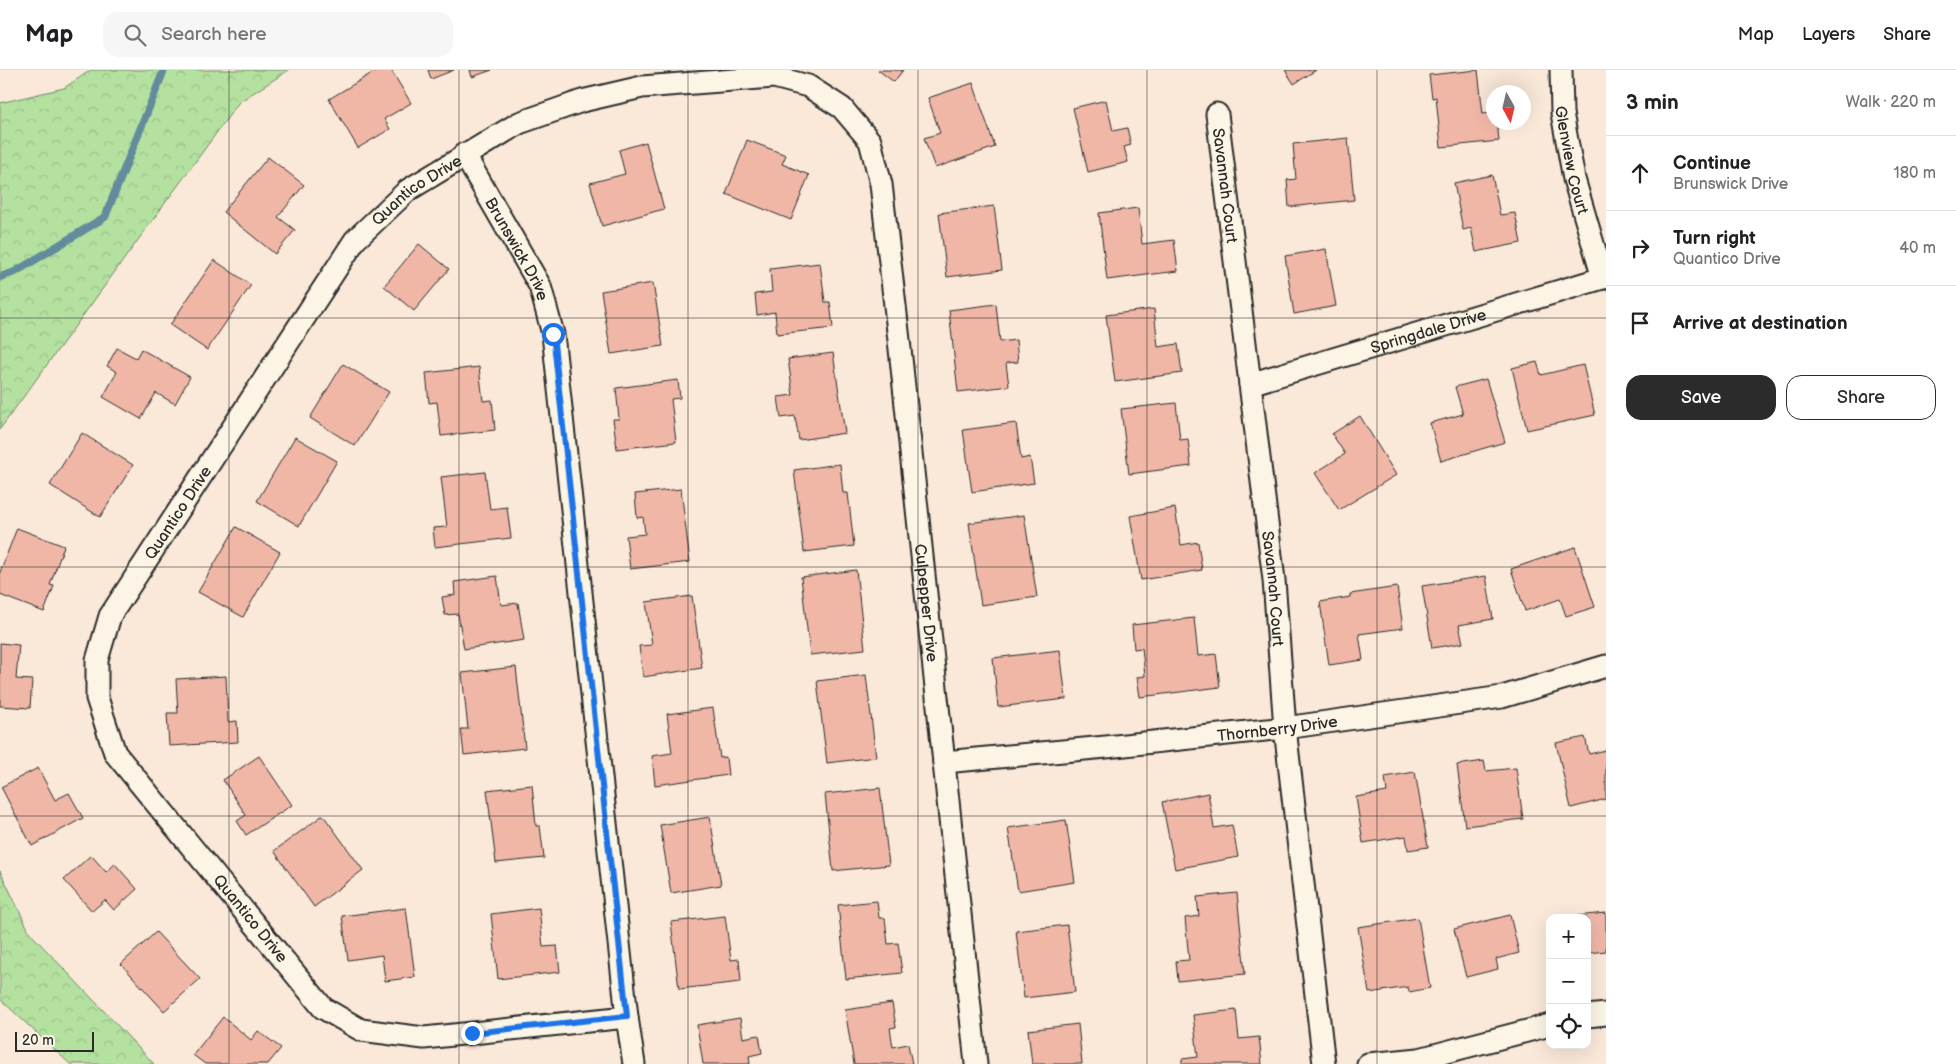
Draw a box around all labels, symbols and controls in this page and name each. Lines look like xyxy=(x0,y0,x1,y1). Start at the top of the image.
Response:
search box xyxy=(103,12,453,57)
text: Map xyxy=(25,20,73,49)
icon: search xyxy=(121,21,149,49)
text: Search here xyxy=(161,23,267,46)
text: Map xyxy=(1738,24,1774,45)
text: Layers xyxy=(1802,24,1855,45)
text: Share xyxy=(1883,24,1931,45)
north arrow xyxy=(1486,85,1531,130)
text: 3 min xyxy=(1626,90,1679,115)
text: Walk · 220 m xyxy=(1846,93,1936,112)
street label: Glenview Court xyxy=(1551,106,1592,217)
street label: Savannah Court xyxy=(1208,127,1241,244)
street label: Quantico Drive xyxy=(368,151,466,230)
text: Continue xyxy=(1673,152,1751,175)
icon: ahead xyxy=(1626,159,1654,187)
text: 180 m xyxy=(1894,164,1936,183)
text: Brunswick Drive xyxy=(1673,175,1788,194)
street label: Brunswick Drive xyxy=(480,194,552,303)
text: Turn right xyxy=(1673,227,1756,250)
icon: right xyxy=(1626,234,1654,262)
text: 40 m xyxy=(1899,239,1936,258)
text: Quantico Drive xyxy=(1673,250,1781,269)
street label: Springdale Drive xyxy=(1368,305,1489,358)
icon: arrive xyxy=(1626,309,1654,337)
text: Arrive at destination xyxy=(1673,312,1848,335)
route start xyxy=(542,323,565,346)
button: Save xyxy=(1626,375,1776,420)
button: Share xyxy=(1786,375,1936,420)
street label: Quantico Drive xyxy=(141,462,216,564)
street label: Savannah Court xyxy=(1257,530,1287,647)
street label: Culpepper Drive xyxy=(910,543,941,663)
street label: Thornberry Drive xyxy=(1216,713,1339,746)
street label: Quantico Drive xyxy=(209,871,291,967)
map controls xyxy=(1546,914,1591,1049)
button: + xyxy=(1546,914,1591,959)
button: − xyxy=(1546,959,1591,1004)
button: locate xyxy=(1546,1004,1591,1049)
route end xyxy=(461,1022,484,1045)
scale bar xyxy=(15,1029,94,1052)
text: 20 m xyxy=(22,1032,54,1049)

